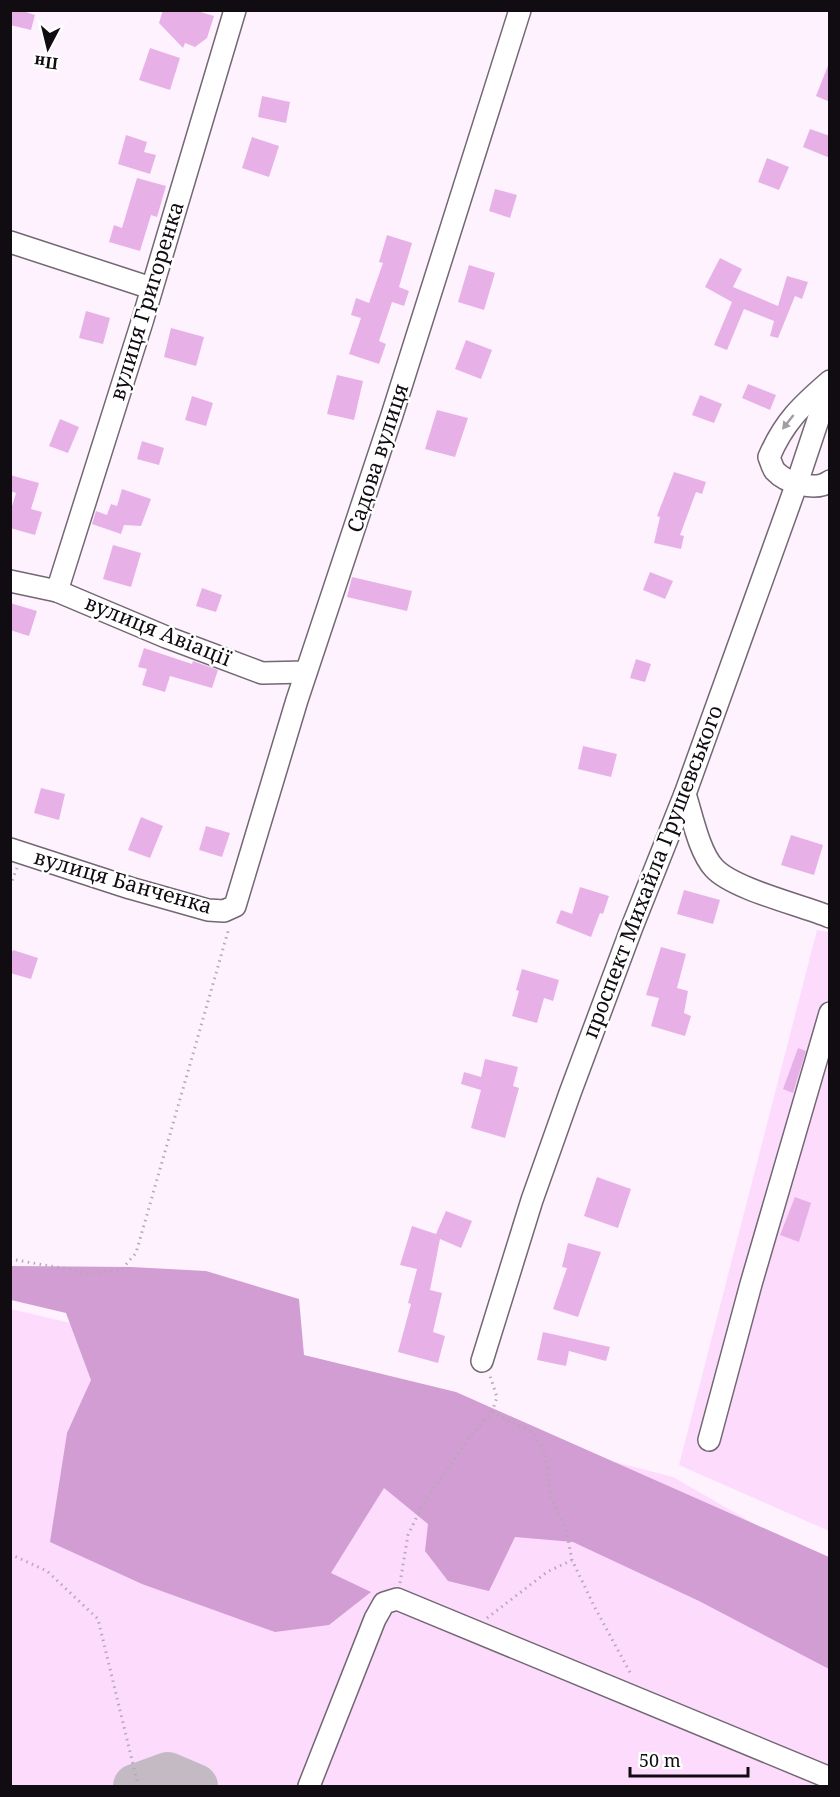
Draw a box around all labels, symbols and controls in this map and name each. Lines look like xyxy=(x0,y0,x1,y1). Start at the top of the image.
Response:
north arrow xyxy=(18,18,78,78)
text: Пн xyxy=(33,51,59,75)
street label: вулиця Григоренка xyxy=(102,198,190,404)
street label: Садова вулиця xyxy=(340,379,414,536)
one-way arrow xyxy=(783,415,795,430)
street label: вулиця Авіації xyxy=(81,588,236,672)
street label: проспект Михайла Грушевського xyxy=(575,701,729,1042)
street label: вулиця Банченка xyxy=(31,842,216,920)
scale bar xyxy=(630,1740,748,1778)
text: 50 m xyxy=(639,1748,681,1772)

